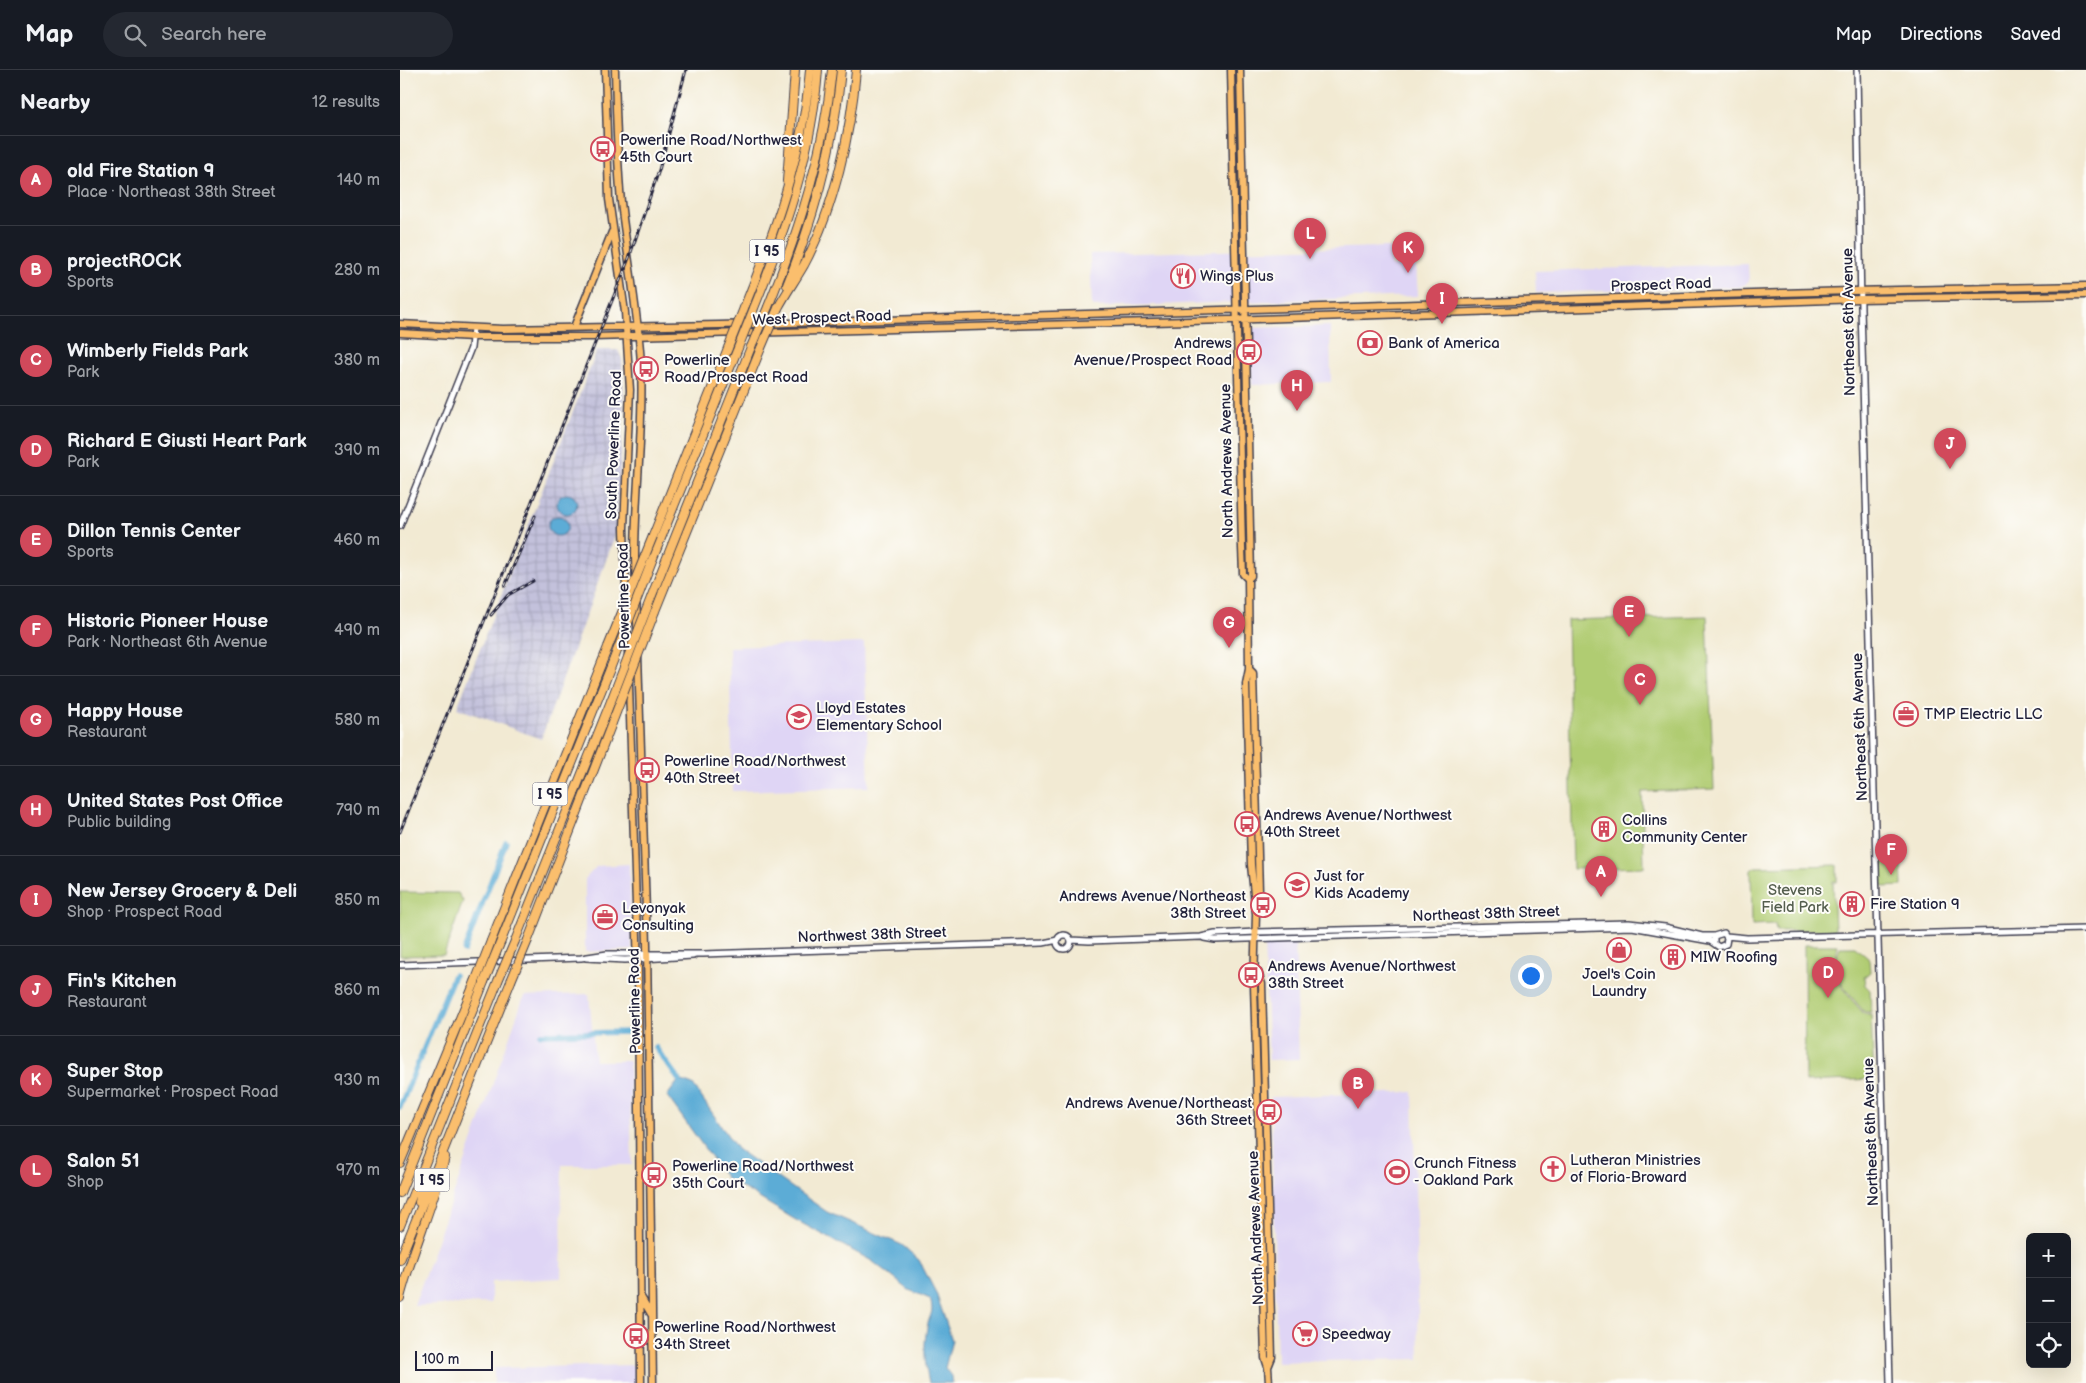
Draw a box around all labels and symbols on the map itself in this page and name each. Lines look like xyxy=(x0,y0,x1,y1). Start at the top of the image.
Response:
place label: Powerline Road/Northwest 45th Court xyxy=(620,131,802,167)
bus stop icon: Powerline Road/Northwest 45th Court xyxy=(590,136,616,162)
pin: L xyxy=(1294,218,1326,259)
pin: K xyxy=(1392,232,1424,273)
road number: I 95 xyxy=(750,240,784,262)
street label: Northeast 6th Avenue xyxy=(1838,248,1860,396)
restaurant icon: Wings Plus xyxy=(1170,263,1196,289)
place label: Wings Plus xyxy=(1200,267,1274,286)
street label: Prospect Road xyxy=(1610,274,1712,296)
pin: I xyxy=(1426,283,1458,324)
street label: West Prospect Road xyxy=(752,306,892,330)
bank icon: Bank of America xyxy=(1357,330,1383,356)
place label: Andrews Avenue/Prospect Road xyxy=(1074,334,1233,370)
place label: Bank of America xyxy=(1388,334,1500,353)
bus stop icon: Andrews Avenue/Prospect Road xyxy=(1236,339,1262,365)
place label: Powerline Road/Prospect Road xyxy=(664,351,808,387)
bus stop icon: Powerline Road/Prospect Road xyxy=(633,356,659,382)
street label: South Powerline Road xyxy=(602,370,626,520)
pin: H xyxy=(1281,370,1313,411)
street label: North Andrews Avenue xyxy=(1216,384,1238,538)
pin: J xyxy=(1934,428,1966,469)
street label: Powerline Road xyxy=(614,543,634,649)
pin: E xyxy=(1613,596,1645,637)
pin: G xyxy=(1213,607,1245,648)
street label: Northeast 6th Avenue xyxy=(1848,653,1872,801)
pin: C xyxy=(1624,664,1656,705)
place label: Lloyd Estates Elementary School xyxy=(816,699,942,735)
office icon: TMP Electric LLC xyxy=(1893,701,1919,727)
school or university icon: Lloyd Estates Elementary School xyxy=(786,704,812,730)
place label: TMP Electric LLC xyxy=(1924,705,2043,724)
place label: Powerline Road/Northwest 40th Street xyxy=(664,752,846,788)
bus stop icon: Powerline Road/Northwest 40th Street xyxy=(634,757,660,783)
road number: I 95 xyxy=(532,782,568,806)
place label: Andrews Avenue/Northwest 40th Street xyxy=(1264,806,1452,842)
bus stop icon: Andrews Avenue/Northwest 40th Street xyxy=(1234,811,1260,837)
place label: Collins Community Center xyxy=(1622,811,1748,847)
building icon: Collins Community Center xyxy=(1591,816,1617,842)
pin: F xyxy=(1875,834,1907,875)
pin: A xyxy=(1585,856,1617,897)
place label: Just for Kids Academy xyxy=(1314,867,1409,903)
school or university icon: Just for Kids Academy xyxy=(1284,872,1310,898)
park label: Stevens Field Park xyxy=(1761,881,1829,917)
place label: Andrews Avenue/Northeast 38th Street xyxy=(1059,887,1246,923)
building icon: Fire Station 9 xyxy=(1839,891,1865,917)
bus stop icon: Andrews Avenue/Northeast 38th Street xyxy=(1250,892,1276,918)
place label: Fire Station 9 xyxy=(1870,895,1960,914)
place label: Levonyak Consulting xyxy=(622,899,694,935)
street label: Northeast 38th Street xyxy=(1412,902,1560,926)
office icon: Levonyak Consulting xyxy=(592,904,618,930)
street label: Northwest 38th Street xyxy=(797,923,947,947)
shop icon: Joel's Coin Laundry xyxy=(1606,937,1632,963)
building icon: MIW Roofing xyxy=(1660,944,1686,970)
street label: Powerline Road xyxy=(625,948,645,1054)
place label: MIW Roofing xyxy=(1690,948,1777,967)
place label: Andrews Avenue/Northwest 38th Street xyxy=(1268,957,1456,993)
pin: D xyxy=(1812,957,1844,998)
bus stop icon: Andrews Avenue/Northwest 38th Street xyxy=(1238,962,1264,988)
your location xyxy=(1518,963,1544,989)
place label: Joel's Coin Laundry xyxy=(1582,965,1656,1001)
street label: Northeast 6th Avenue xyxy=(1859,1058,1883,1206)
pin: B xyxy=(1342,1068,1374,1109)
place label: Andrews Avenue/Northeast 36th Street xyxy=(1065,1094,1252,1130)
bus stop icon: Andrews Avenue/Northeast 36th Street xyxy=(1256,1099,1282,1125)
street label: North Andrews Avenue xyxy=(1244,1150,1268,1306)
place label: Lutheran Ministries of Floria-Broward xyxy=(1570,1151,1701,1187)
place label: Crunch Fitness - Oakland Park xyxy=(1414,1154,1517,1190)
church icon: Lutheran Ministries of Floria-Broward xyxy=(1540,1156,1566,1182)
place label: Powerline Road/Northwest 35th Court xyxy=(672,1157,854,1193)
sports icon: Crunch Fitness - Oakland Park xyxy=(1384,1159,1410,1185)
bus stop icon: Powerline Road/Northwest 35th Court xyxy=(641,1162,667,1188)
road number: I 95 xyxy=(415,1168,450,1192)
place label: Powerline Road/Northwest 34th Street xyxy=(654,1318,836,1354)
supermarket icon: Speedway xyxy=(1292,1321,1318,1347)
bus stop icon: Powerline Road/Northwest 34th Street xyxy=(623,1323,649,1349)
place label: Speedway xyxy=(1322,1325,1391,1344)
scale bar xyxy=(415,1348,492,1371)

